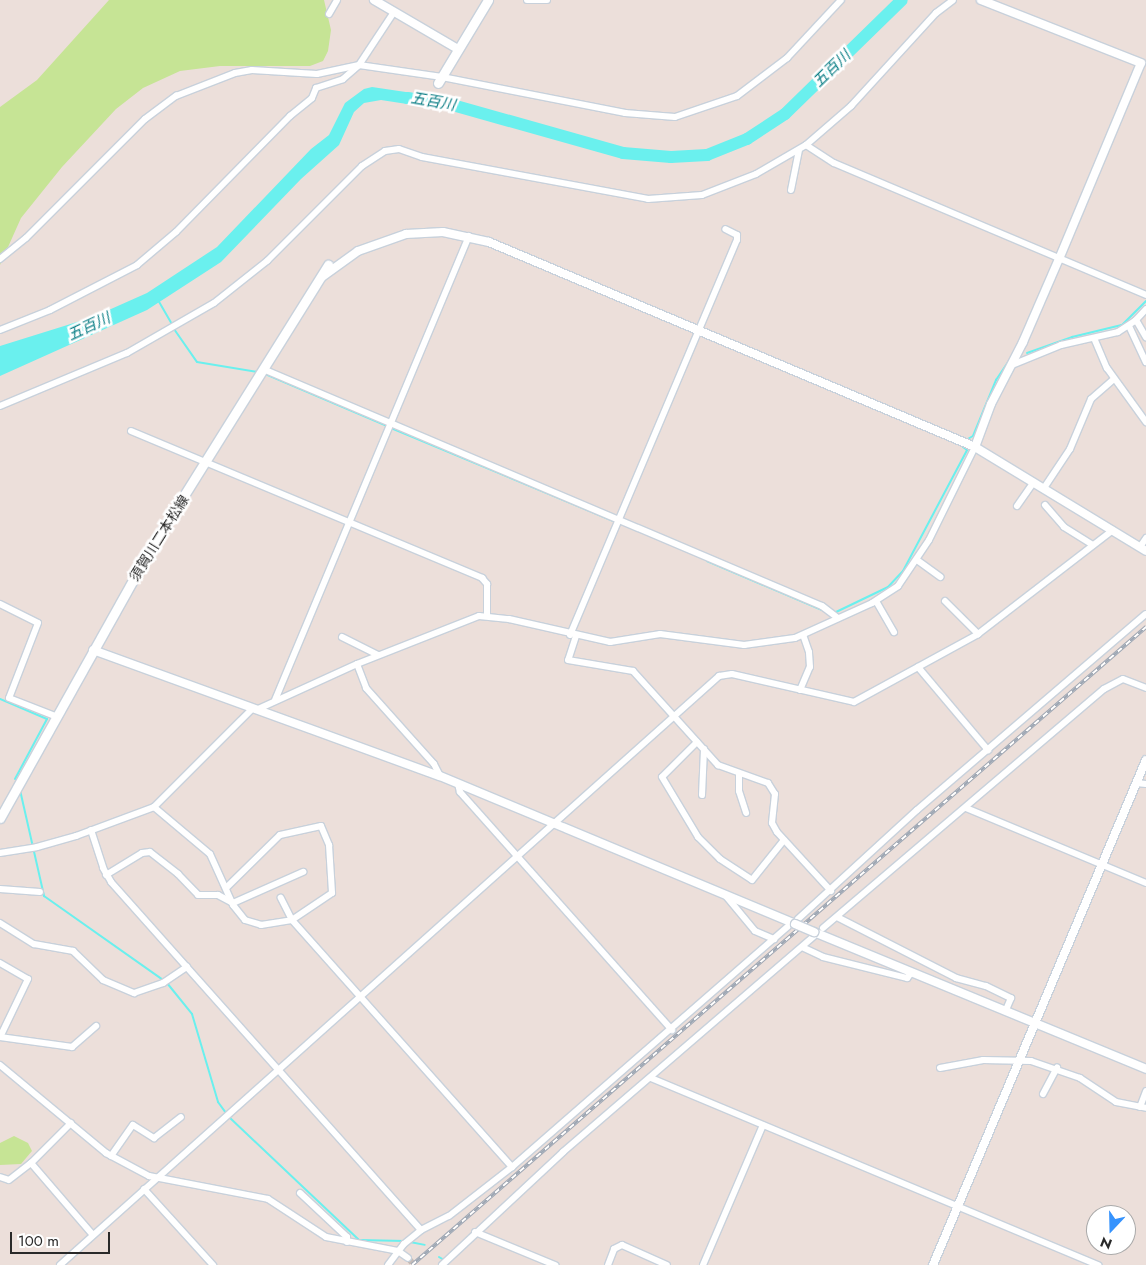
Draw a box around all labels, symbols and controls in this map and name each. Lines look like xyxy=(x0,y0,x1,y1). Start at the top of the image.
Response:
water label: 五百川 xyxy=(810,47,854,91)
water label: 五百川 xyxy=(409,89,457,115)
water label: 五百川 xyxy=(65,309,113,345)
street label: 須賀川二本松線 xyxy=(126,492,192,584)
north arrow xyxy=(1086,1205,1136,1255)
scale bar xyxy=(12,1222,112,1254)
text: 100 m xyxy=(18,1230,59,1252)
text: N xyxy=(1097,1232,1115,1254)

